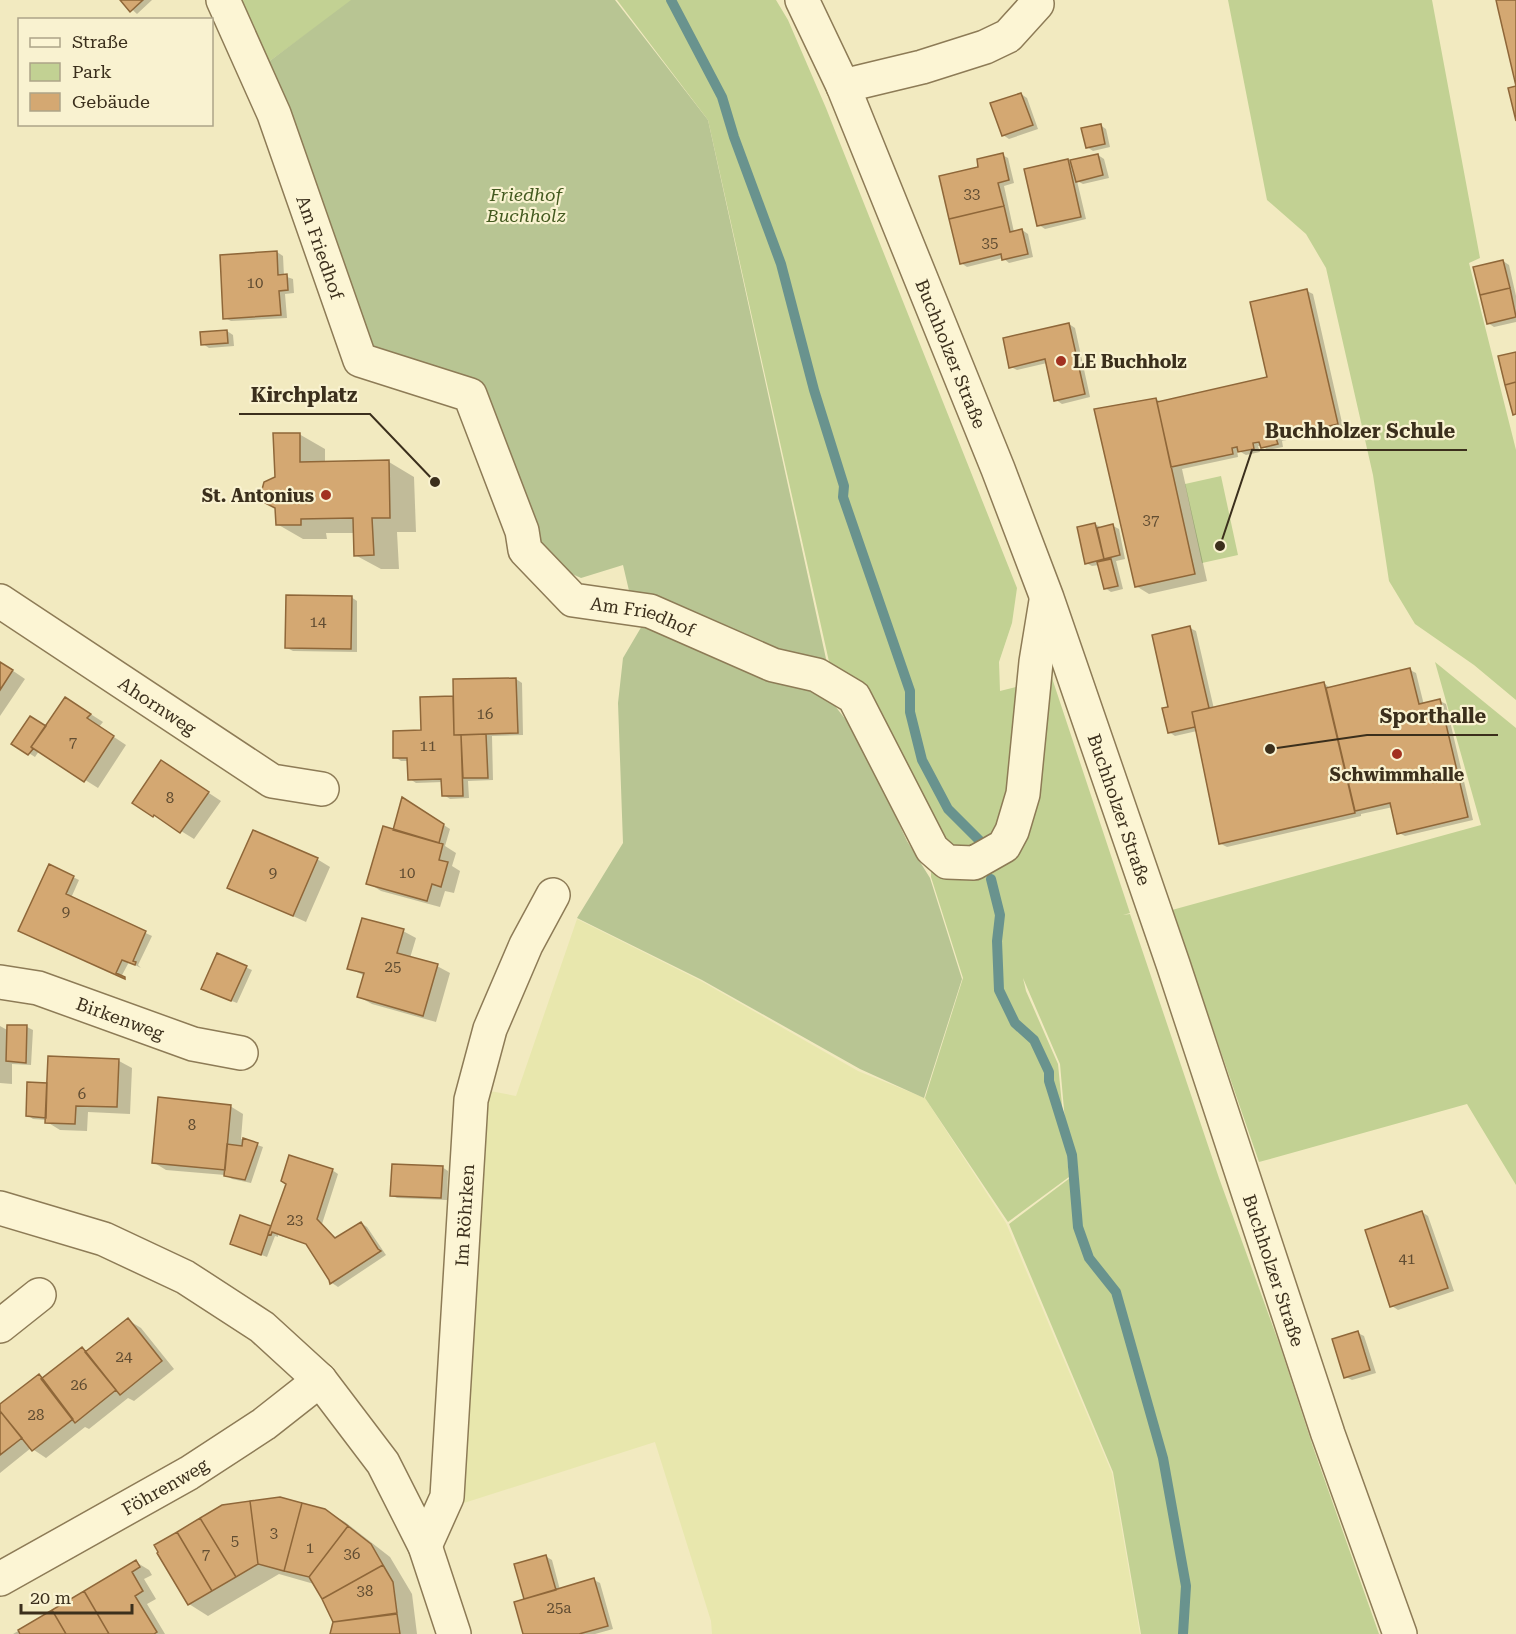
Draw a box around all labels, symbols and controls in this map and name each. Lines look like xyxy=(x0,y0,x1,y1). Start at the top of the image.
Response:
legend xyxy=(18,18,213,126)
text: Straße xyxy=(72,31,128,52)
text: Park xyxy=(72,61,112,82)
text: Gebäude xyxy=(72,91,150,112)
park label: Friedhof Buchholz xyxy=(485,184,566,226)
house number: 33 xyxy=(964,185,980,203)
street label: Am Friedhof xyxy=(293,193,349,303)
house number: 35 xyxy=(982,234,998,252)
house number: 10 xyxy=(247,274,263,292)
street label: Buchholzer Straße xyxy=(912,276,991,431)
place label: LE Buchholz xyxy=(1073,351,1187,372)
marker: LE Buchholz xyxy=(1054,354,1068,368)
callout: Kirchplatz xyxy=(239,376,370,414)
text: Kirchplatz xyxy=(251,383,357,407)
callout: Buchholzer Schule xyxy=(1252,412,1467,450)
text: Buchholzer Schule xyxy=(1265,419,1456,443)
place label: St. Antonius xyxy=(202,485,314,506)
marker: St. Antonius xyxy=(319,488,333,502)
house number: 37 xyxy=(1143,511,1159,529)
street label: Am Friedhof xyxy=(589,592,699,640)
house number: 14 xyxy=(310,613,327,631)
street label: Ahornweg xyxy=(115,672,201,739)
callout: Sporthalle xyxy=(1367,697,1498,735)
text: Sporthalle xyxy=(1380,704,1487,728)
house number: 16 xyxy=(477,705,493,723)
street label: Buchholzer Straße xyxy=(1084,731,1156,888)
house number: 7 xyxy=(69,733,77,751)
house number: 11 xyxy=(420,737,436,755)
marker: Schwimmhalle xyxy=(1390,747,1404,761)
place label: Schwimmhalle xyxy=(1330,764,1465,785)
house number: 8 xyxy=(166,789,174,807)
house number: 9 xyxy=(269,864,277,882)
house number: 10 xyxy=(399,864,415,882)
house number: 9 xyxy=(62,903,70,921)
house number: 25 xyxy=(385,958,401,976)
street label: Birkenweg xyxy=(74,992,168,1044)
house number: 6 xyxy=(78,1085,86,1103)
house number: 8 xyxy=(188,1116,196,1134)
street label: Im Röhrken xyxy=(450,1163,478,1267)
street label: Buchholzer Straße xyxy=(1239,1191,1309,1349)
house number: 23 xyxy=(287,1211,303,1229)
house number: 41 xyxy=(1399,1250,1415,1268)
house number: 24 xyxy=(116,1348,133,1366)
house number: 26 xyxy=(71,1376,87,1394)
house number: 28 xyxy=(28,1406,44,1424)
street label: Föhrenweg xyxy=(118,1453,212,1519)
house number: 3 xyxy=(270,1524,278,1542)
house number: 5 xyxy=(231,1532,239,1550)
house number: 1 xyxy=(306,1539,314,1557)
house number: 7 xyxy=(202,1545,210,1563)
house number: 36 xyxy=(344,1545,360,1563)
scale bar xyxy=(21,1577,132,1615)
house number: 38 xyxy=(357,1582,373,1600)
text: 20 m xyxy=(30,1587,71,1608)
house number: 25a xyxy=(547,1599,571,1617)

